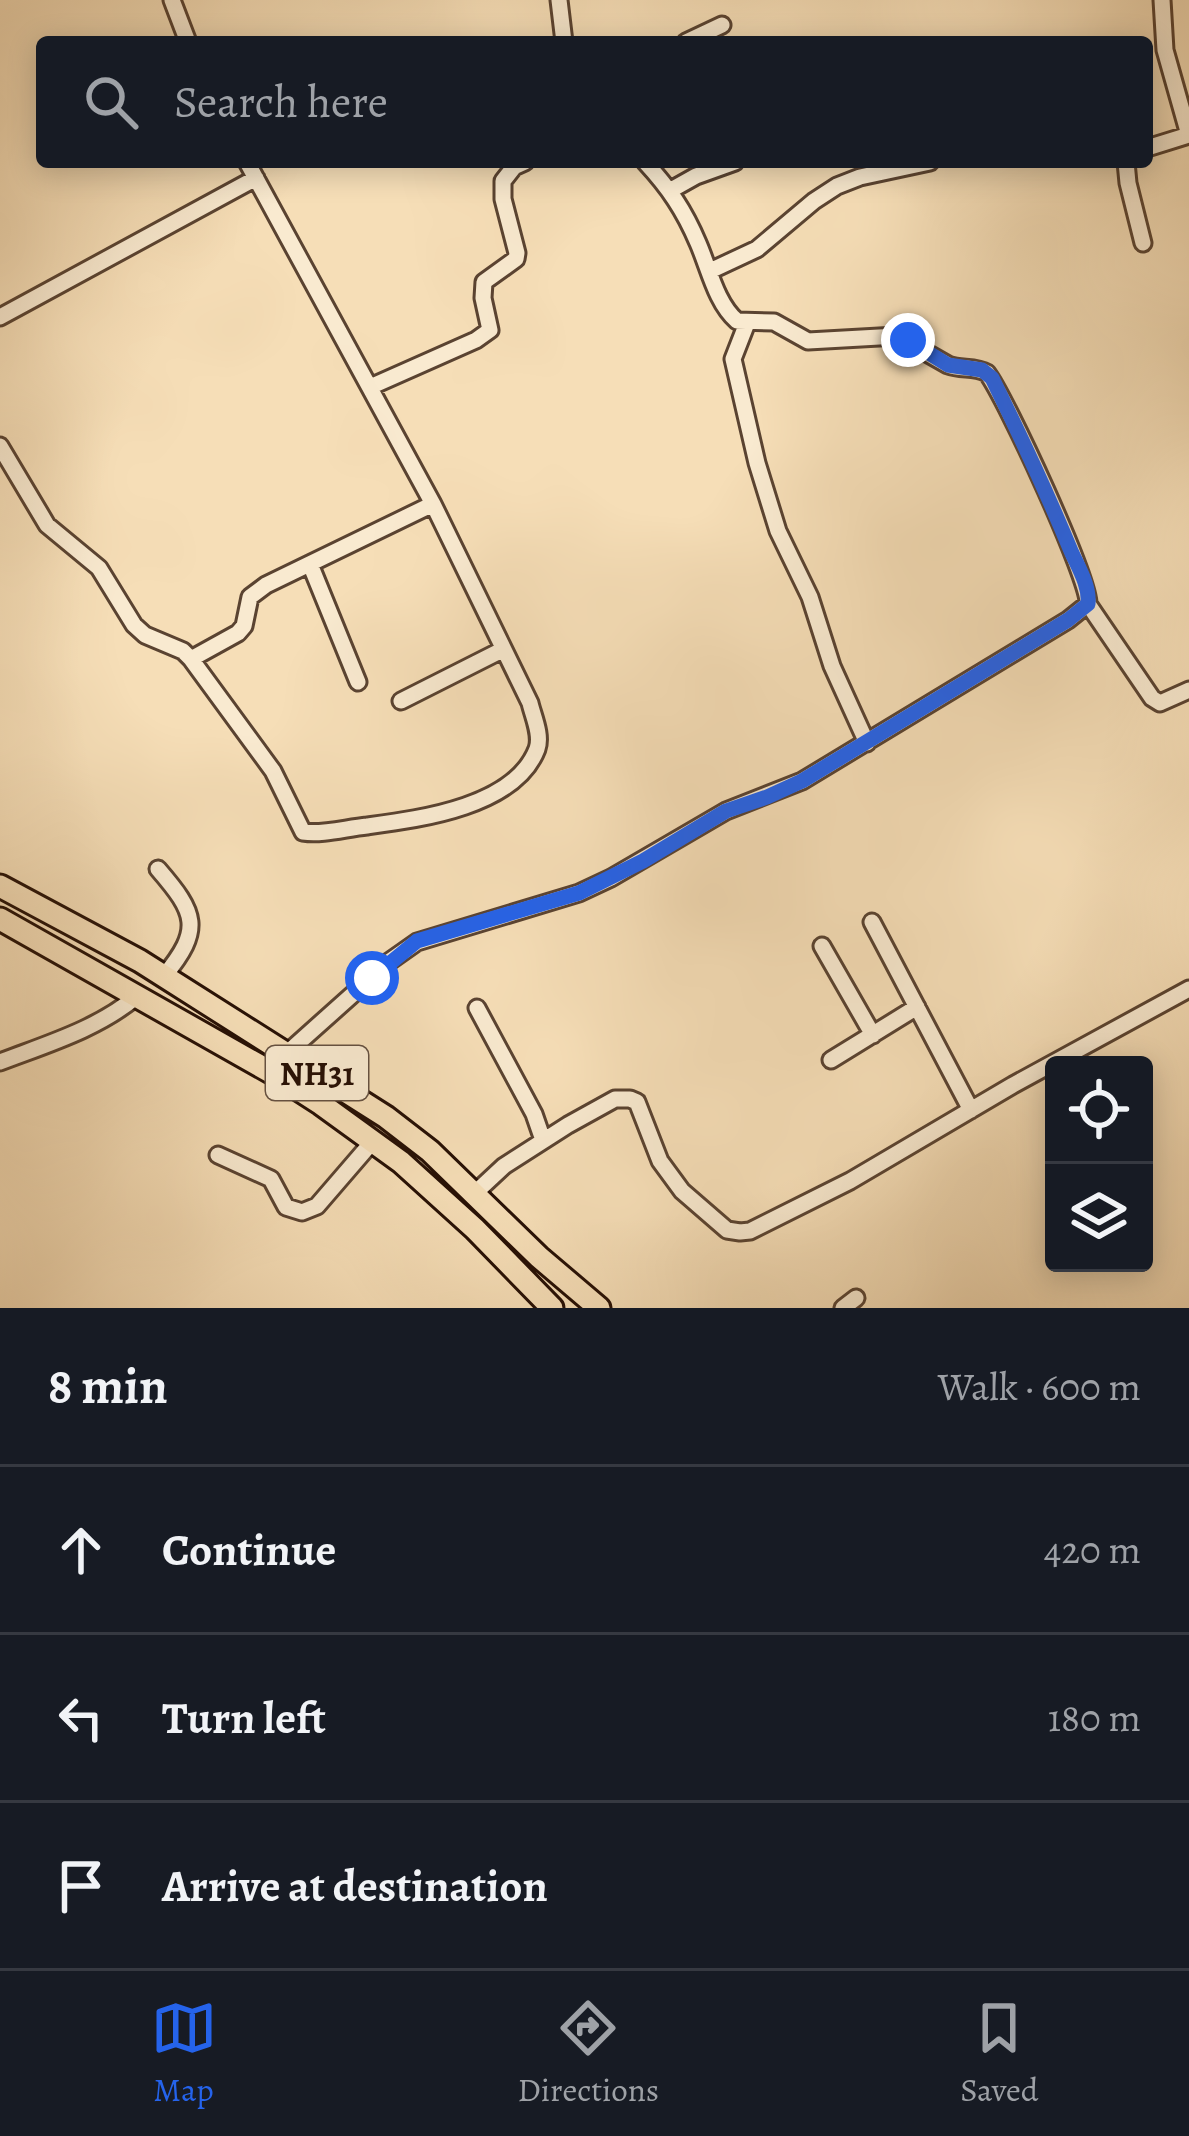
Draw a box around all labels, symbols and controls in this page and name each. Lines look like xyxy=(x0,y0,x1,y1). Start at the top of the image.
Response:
search box xyxy=(36,36,1153,168)
icon: search xyxy=(78,69,144,135)
text: Search here xyxy=(174,71,388,133)
route end xyxy=(881,313,935,367)
route start xyxy=(345,951,399,1005)
road number: NH31 xyxy=(266,1046,368,1100)
map controls xyxy=(1045,1056,1153,1272)
button: locate xyxy=(1045,1056,1153,1164)
button: layers xyxy=(1045,1164,1153,1272)
text: 8 min xyxy=(48,1351,168,1421)
text: Walk · 600 m xyxy=(938,1360,1141,1413)
icon: ahead xyxy=(48,1517,114,1583)
text: Continue xyxy=(162,1519,336,1581)
text: 420 m xyxy=(1044,1523,1141,1576)
icon: left xyxy=(48,1685,114,1751)
text: Turn left xyxy=(162,1687,326,1749)
text: 180 m xyxy=(1048,1691,1141,1744)
icon: arrive xyxy=(48,1853,114,1919)
text: Arrive at destination xyxy=(162,1855,548,1917)
tab: Map xyxy=(151,1995,217,2112)
tab: Directions xyxy=(518,1995,659,2112)
tab: Saved xyxy=(960,1995,1038,2112)

